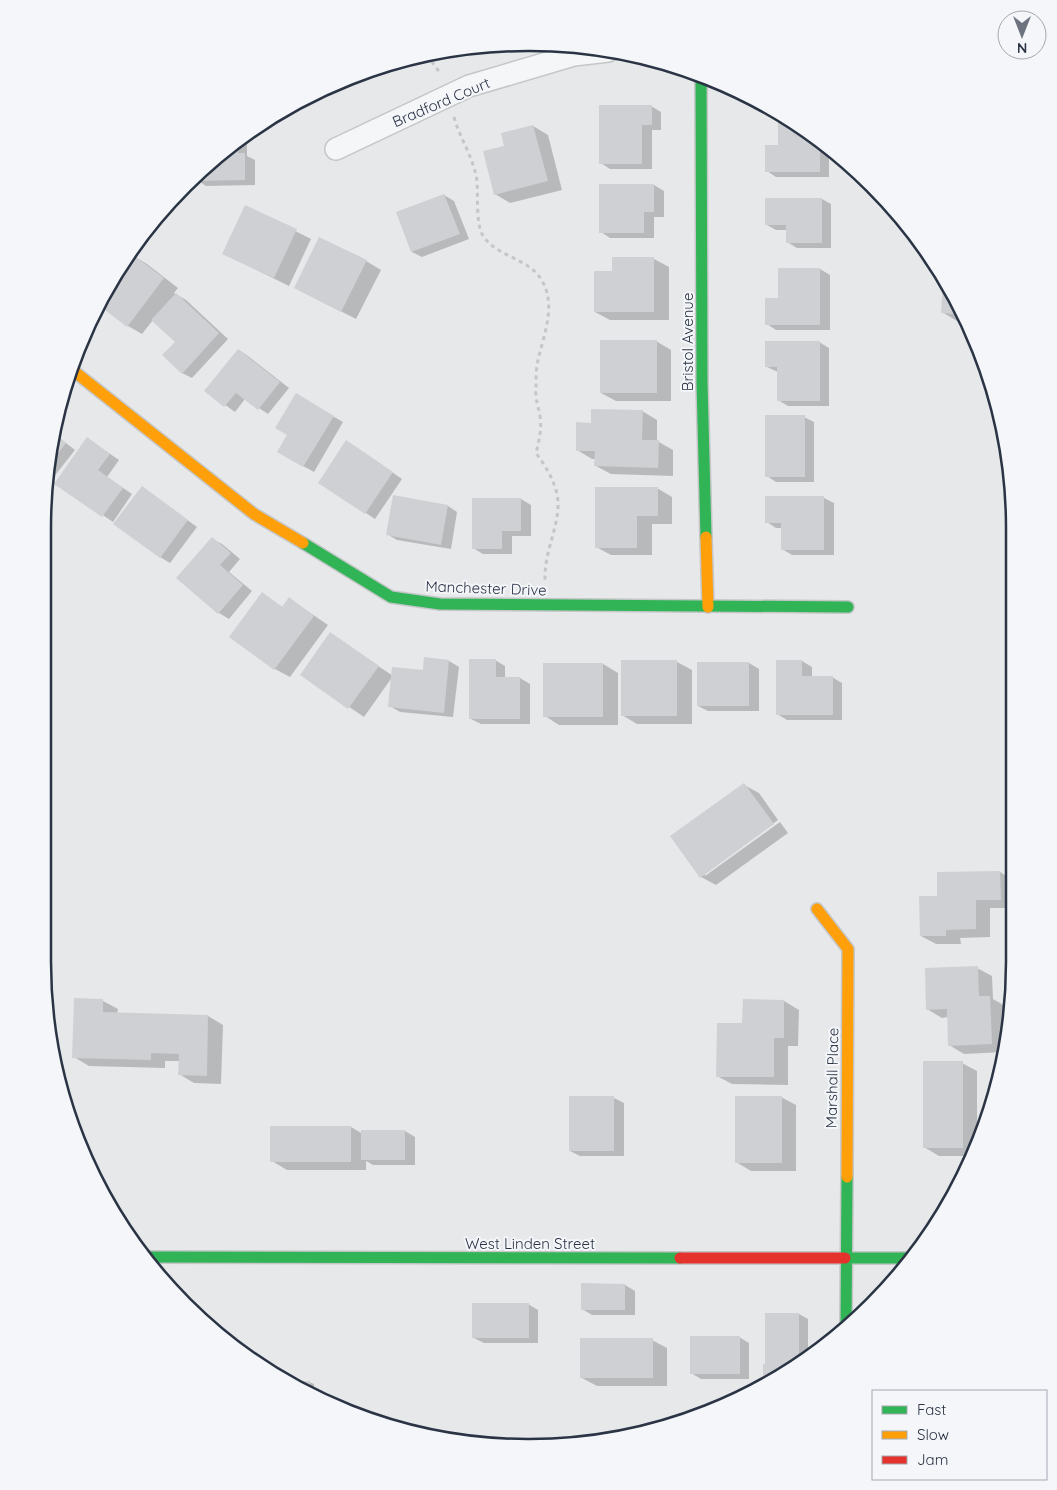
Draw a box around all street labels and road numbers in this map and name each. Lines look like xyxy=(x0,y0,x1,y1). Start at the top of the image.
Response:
street label: Bradford Court xyxy=(389,73,493,131)
street label: Bristol Avenue xyxy=(678,293,697,391)
street label: Manchester Drive xyxy=(425,576,547,600)
street label: Marshall Place xyxy=(822,1028,842,1128)
street label: West Linden Street xyxy=(465,1234,595,1253)

